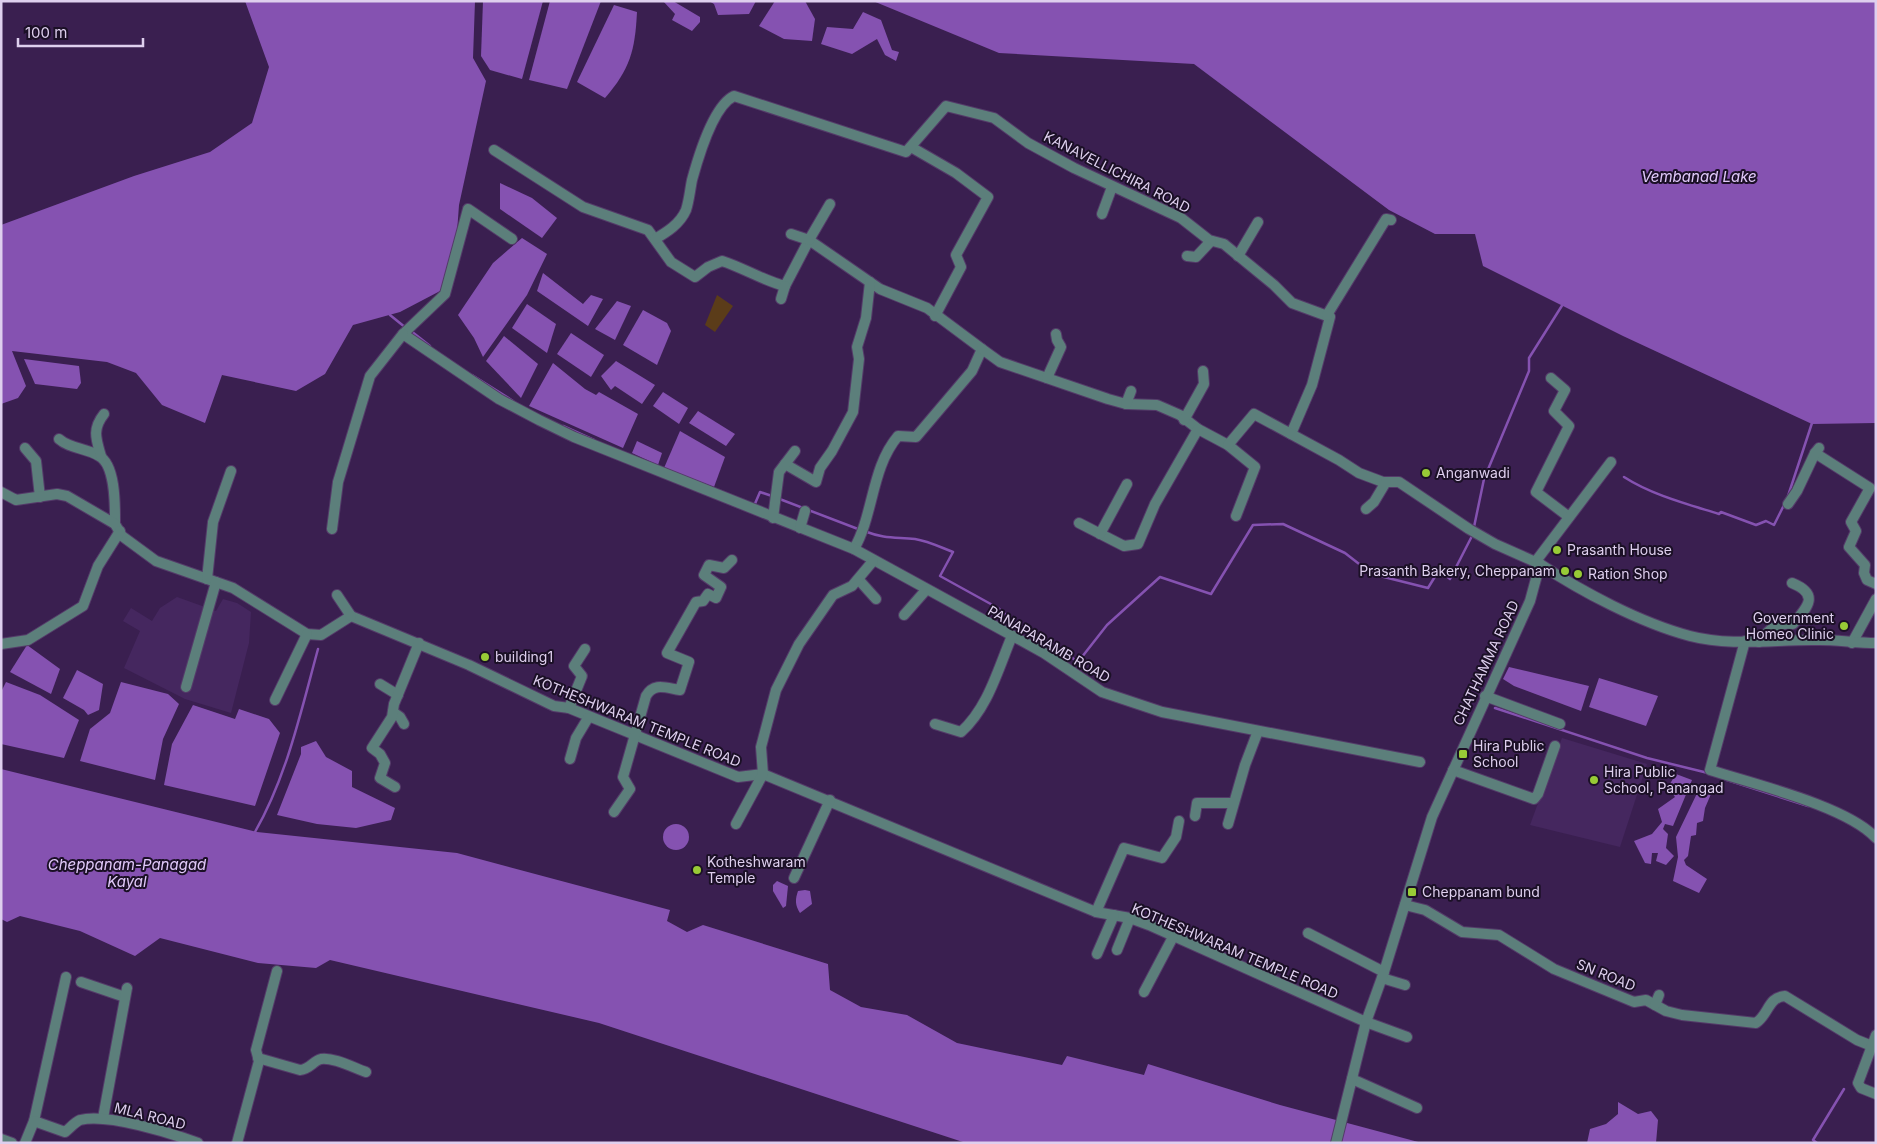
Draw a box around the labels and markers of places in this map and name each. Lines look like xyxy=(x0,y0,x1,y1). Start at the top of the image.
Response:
place label: Anganwadi xyxy=(1436,464,1510,481)
marker: Anganwadi xyxy=(1420,467,1432,479)
place label: Prasanth House xyxy=(1567,541,1672,558)
marker: Prasanth House xyxy=(1551,544,1563,556)
place label: Prasanth Bakery, Cheppanam xyxy=(1359,562,1555,579)
marker: Prasanth Bakery, Cheppanam xyxy=(1559,565,1571,577)
place label: Ration Shop xyxy=(1588,565,1668,582)
marker: Ration Shop xyxy=(1572,568,1584,580)
place label: Government Homeo Clinic xyxy=(1746,609,1834,642)
marker: Government Homeo Clinic xyxy=(1838,620,1850,632)
place label: building1 xyxy=(495,648,553,665)
marker: building1 xyxy=(479,651,491,663)
place label: Hira Public School xyxy=(1473,737,1544,770)
marker: Hira Public School xyxy=(1457,748,1469,760)
place label: Hira Public School, Panangad xyxy=(1604,763,1724,796)
marker: Hira Public School, Panangad xyxy=(1588,774,1600,786)
place label: Kotheshwaram Temple xyxy=(707,853,806,886)
marker: Kotheshwaram Temple xyxy=(691,864,703,876)
place label: Cheppanam bund xyxy=(1422,883,1540,900)
marker: Cheppanam bund xyxy=(1406,886,1418,898)

